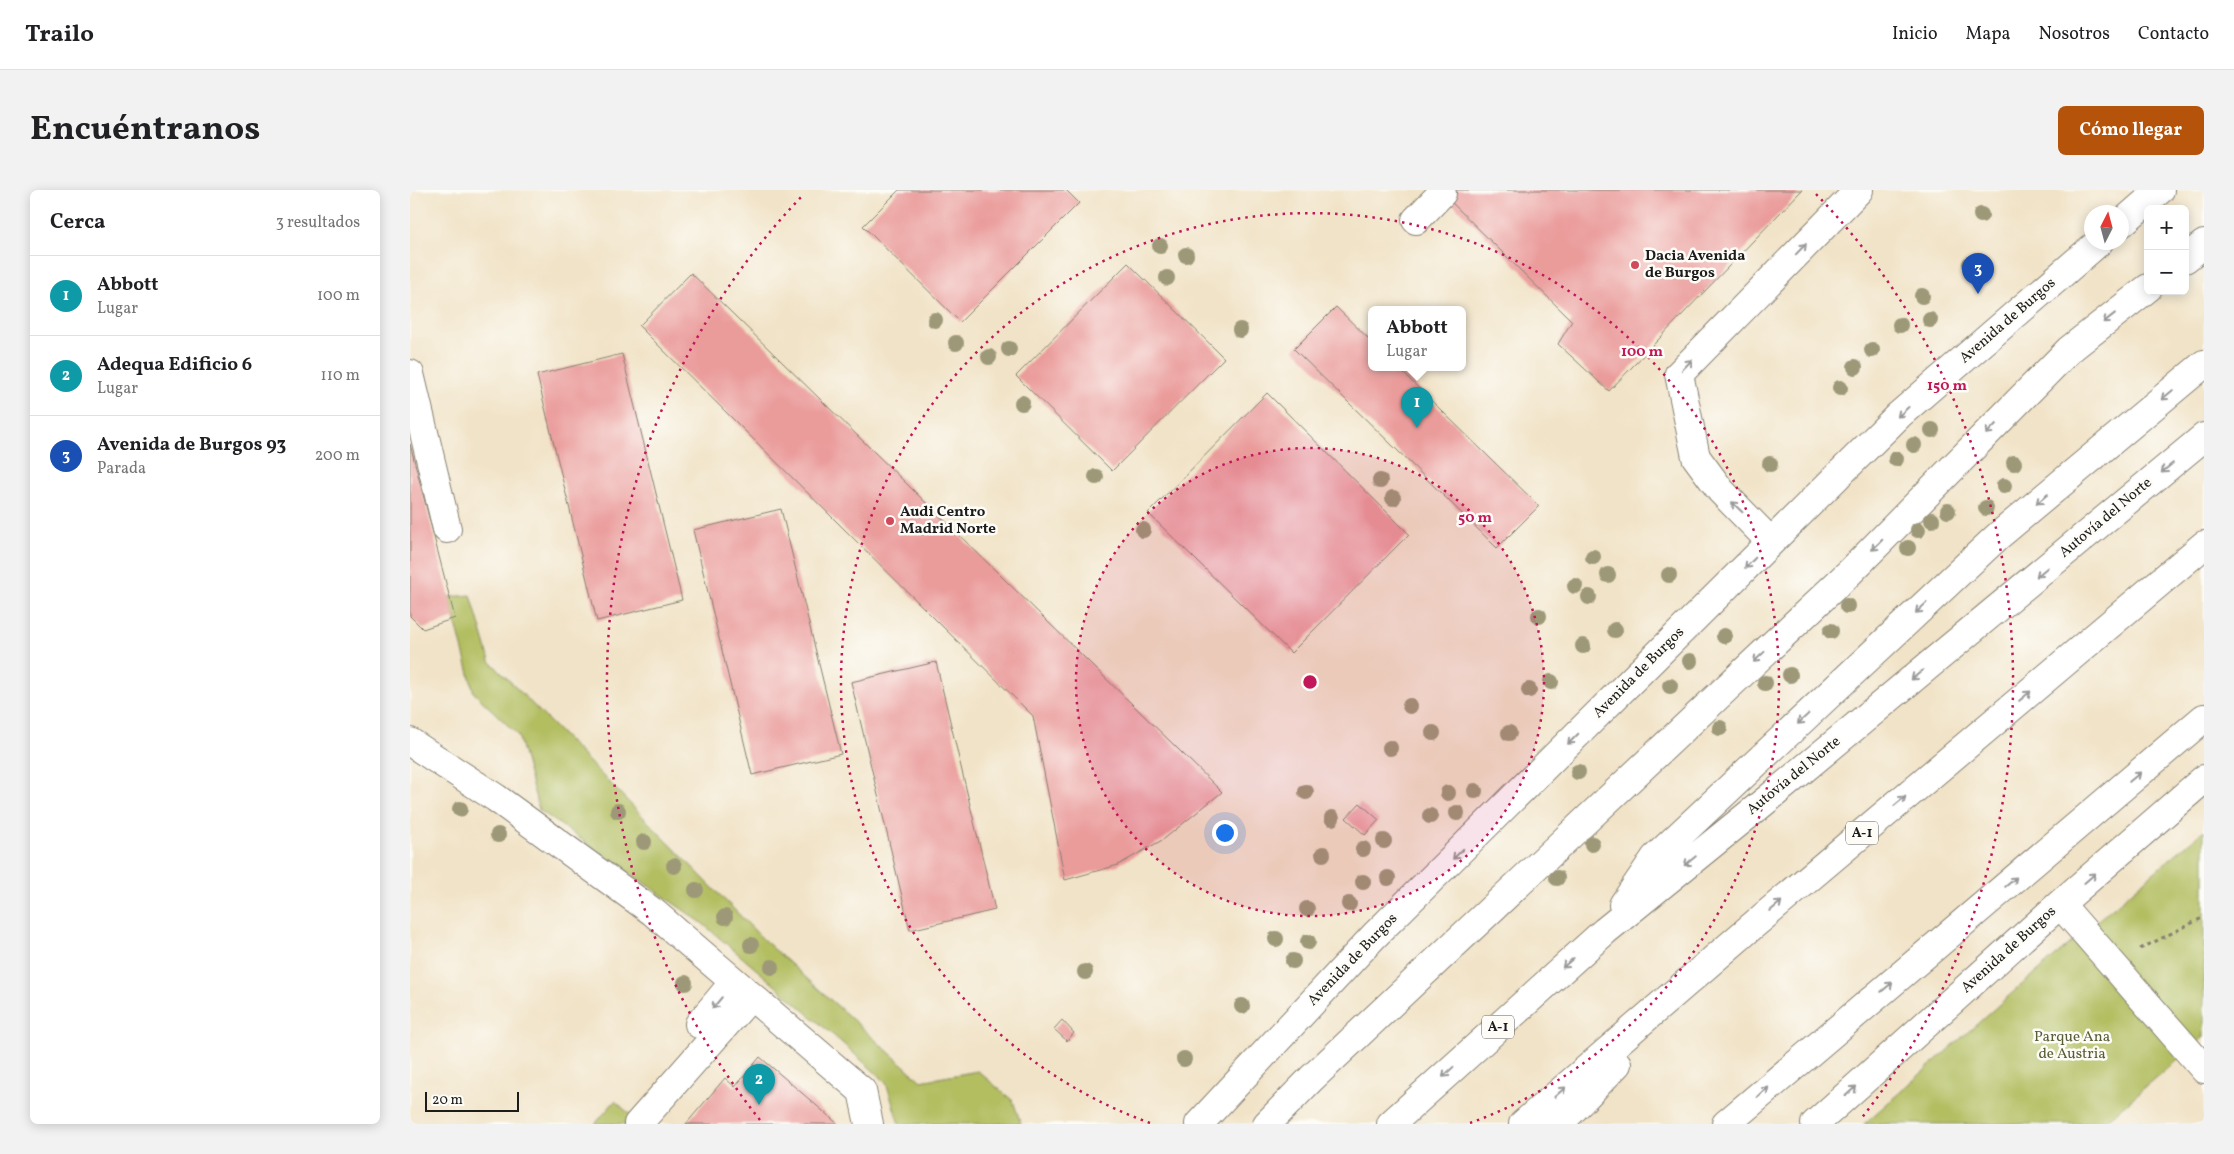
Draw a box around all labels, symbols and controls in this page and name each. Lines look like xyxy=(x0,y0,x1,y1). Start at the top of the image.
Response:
text: Trailo xyxy=(25,18,94,52)
text: Inicio xyxy=(1892,22,1938,47)
text: Mapa xyxy=(1966,22,2011,47)
text: Nosotros xyxy=(2039,22,2110,47)
text: Contacto xyxy=(2138,22,2209,47)
text: Encuéntranos xyxy=(30,106,260,154)
button: Cómo llegar xyxy=(2058,106,2204,155)
north arrow xyxy=(2084,205,2129,250)
map controls xyxy=(2144,205,2189,295)
button: + xyxy=(2144,205,2189,250)
text: Cerca xyxy=(50,208,105,237)
text: 3 resultados xyxy=(276,212,360,234)
one-way arrow xyxy=(1795,243,1807,255)
place label: Dacia Avenida de Burgos xyxy=(1645,246,1745,284)
button: − xyxy=(2144,250,2189,295)
pin: 3 xyxy=(1962,253,1994,294)
marker: Dacia Avenida de Burgos xyxy=(1629,259,1641,271)
text: Abbott xyxy=(97,272,158,298)
street label: Avenida de Burgos xyxy=(1955,273,2061,369)
text: 1 xyxy=(63,285,69,307)
text: 100 m xyxy=(317,285,360,307)
text: Lugar xyxy=(97,298,138,320)
popup xyxy=(1368,306,1466,371)
one-way arrow xyxy=(2103,313,2116,324)
text: Abbott xyxy=(1386,315,1448,341)
text: Lugar xyxy=(1386,341,1427,363)
text: 100 m xyxy=(1621,342,1664,363)
text: Adequa Edificio 6 xyxy=(97,352,252,378)
one-way arrow xyxy=(1681,359,1694,371)
text: 2 xyxy=(62,365,70,387)
text: 110 m xyxy=(321,365,360,387)
text: 150 m xyxy=(1927,376,1967,397)
text: Lugar xyxy=(97,378,138,400)
pin: 1 xyxy=(1401,387,1433,428)
one-way arrow xyxy=(2160,389,2173,401)
one-way arrow xyxy=(1897,406,1910,418)
one-way arrow xyxy=(1985,423,1997,435)
text: Avenida de Burgos 93 xyxy=(97,432,286,458)
text: 3 xyxy=(62,445,70,467)
text: 200 m xyxy=(315,445,360,467)
text: Parada xyxy=(97,458,146,480)
one-way arrow xyxy=(2160,462,2173,473)
street label: Autovía del Norte xyxy=(2055,473,2157,563)
one-way arrow xyxy=(2036,494,2049,505)
one-way arrow xyxy=(1731,501,1743,513)
place label: Audi Centro Madrid Norte xyxy=(900,502,996,540)
text: 50 m xyxy=(1458,508,1492,529)
marker: Audi Centro Madrid Norte xyxy=(884,515,896,527)
one-way arrow xyxy=(1871,539,1883,551)
one-way arrow xyxy=(1744,557,1756,569)
one-way arrow xyxy=(2035,566,2048,577)
one-way arrow xyxy=(1915,602,1928,614)
street label: Avenida de Burgos xyxy=(1589,623,1689,723)
one-way arrow xyxy=(1753,651,1766,663)
one-way arrow xyxy=(1910,670,1923,681)
centre of rings xyxy=(1301,673,1319,691)
one-way arrow xyxy=(2018,691,2031,702)
one-way arrow xyxy=(1796,713,1809,725)
street label: Autovía del Norte xyxy=(1743,732,1845,820)
one-way arrow xyxy=(1567,733,1579,745)
one-way arrow xyxy=(2128,771,2141,782)
one-way arrow xyxy=(1894,795,1907,807)
your location xyxy=(1212,820,1238,846)
road number: A-1 xyxy=(1846,822,1878,844)
one-way arrow xyxy=(1452,847,1464,860)
one-way arrow xyxy=(1684,856,1697,867)
one-way arrow xyxy=(2083,872,2096,884)
one-way arrow xyxy=(2004,876,2017,888)
one-way arrow xyxy=(1769,900,1782,911)
street label: Avenida de Burgos xyxy=(1957,901,2061,999)
street label: Avenida de Burgos xyxy=(1303,909,1403,1011)
one-way arrow xyxy=(1562,957,1575,968)
one-way arrow xyxy=(1880,982,1893,993)
one-way arrow xyxy=(711,996,722,1009)
road number: A-1 xyxy=(1482,1016,1514,1039)
park label: Parque Ana de Austria xyxy=(2034,1027,2110,1065)
pin: 2 xyxy=(743,1064,775,1105)
one-way arrow xyxy=(1442,1066,1454,1078)
one-way arrow xyxy=(1554,1086,1567,1098)
one-way arrow xyxy=(1845,1086,1858,1097)
one-way arrow xyxy=(1757,1087,1770,1098)
scale bar xyxy=(425,1089,519,1112)
text: 20 m xyxy=(432,1091,463,1110)

